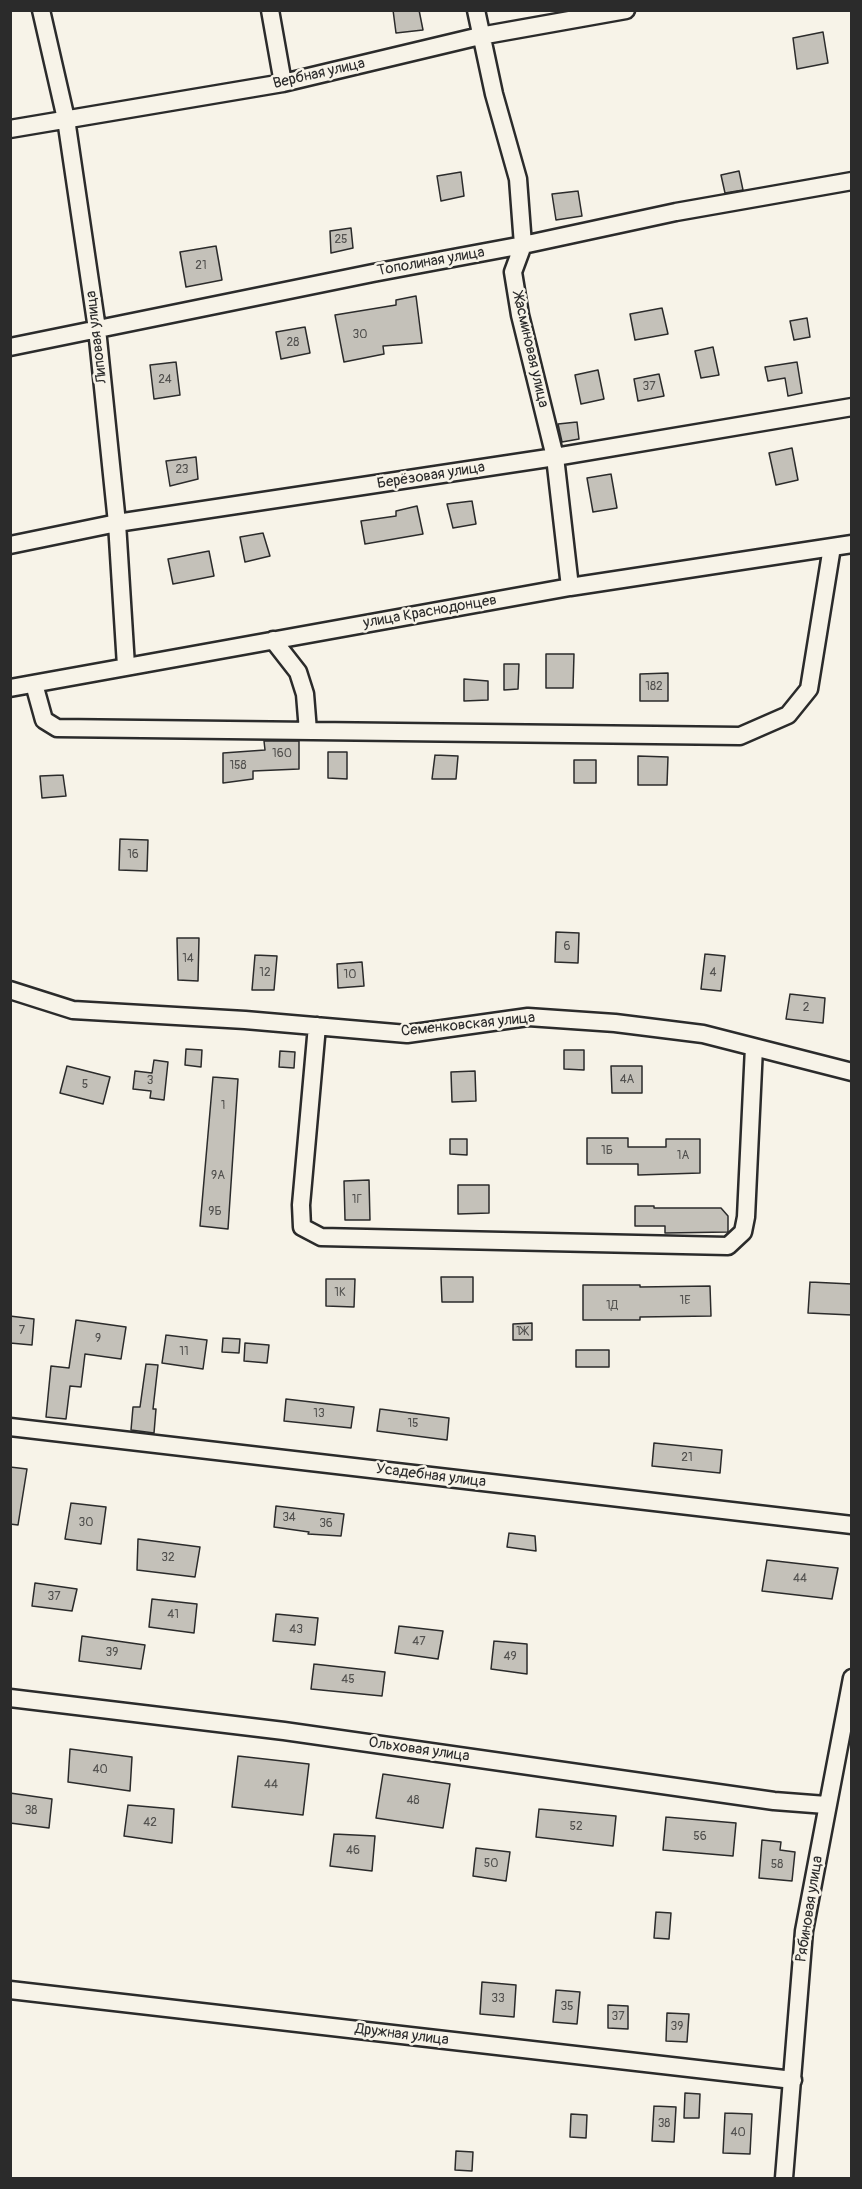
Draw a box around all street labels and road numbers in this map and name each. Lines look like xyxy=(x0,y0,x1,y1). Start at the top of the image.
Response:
street label: Вербная улица xyxy=(271,55,367,93)
street label: Тополиная улица xyxy=(376,244,486,280)
street label: Липовая улица xyxy=(82,290,112,384)
street label: Жасминовая улица xyxy=(508,291,552,409)
street label: Берёзовая улица xyxy=(376,459,486,493)
street label: улица Краснодонцев xyxy=(362,591,498,633)
street label: Семенковская улица xyxy=(400,1009,536,1041)
street label: Усадебная улица xyxy=(375,1460,487,1492)
street label: Ольховая улица xyxy=(367,1734,471,1766)
street label: Рябиновая улица xyxy=(793,1855,827,1963)
street label: Дружная улица xyxy=(354,2020,450,2050)

